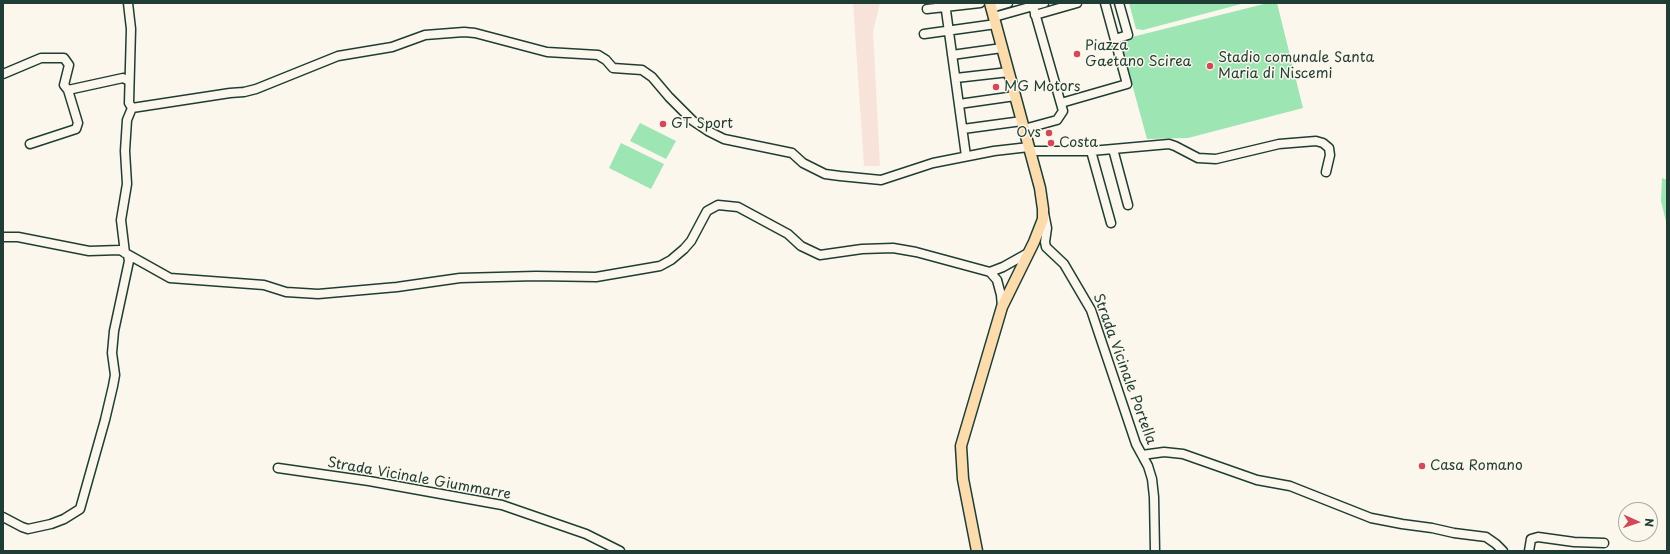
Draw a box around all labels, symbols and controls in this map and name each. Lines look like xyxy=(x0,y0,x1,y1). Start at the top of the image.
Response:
place label: Piazza Gaetano Scirea xyxy=(1085,38,1191,70)
marker: Piazza Gaetano Scirea xyxy=(1072,49,1082,59)
place label: Stadio comunale Santa Maria di Niscemi xyxy=(1218,50,1374,82)
marker: Stadio comunale Santa Maria di Niscemi xyxy=(1205,61,1215,71)
place label: MG Motors xyxy=(1004,79,1080,95)
marker: MG Motors xyxy=(991,82,1001,92)
place label: GT Sport xyxy=(671,116,733,132)
marker: GT Sport xyxy=(658,119,668,129)
place label: Ovs xyxy=(1016,125,1041,141)
marker: Ovs xyxy=(1044,128,1054,138)
place label: Costa xyxy=(1059,135,1098,151)
marker: Costa xyxy=(1046,138,1056,148)
street label: Strada Vicinale Portella xyxy=(1089,291,1159,447)
street label: Strada Vicinale Giummarre xyxy=(326,455,512,503)
place label: Casa Romano xyxy=(1430,458,1523,474)
marker: Casa Romano xyxy=(1417,461,1427,471)
north arrow xyxy=(1618,502,1658,542)
text: N xyxy=(1641,518,1658,527)

